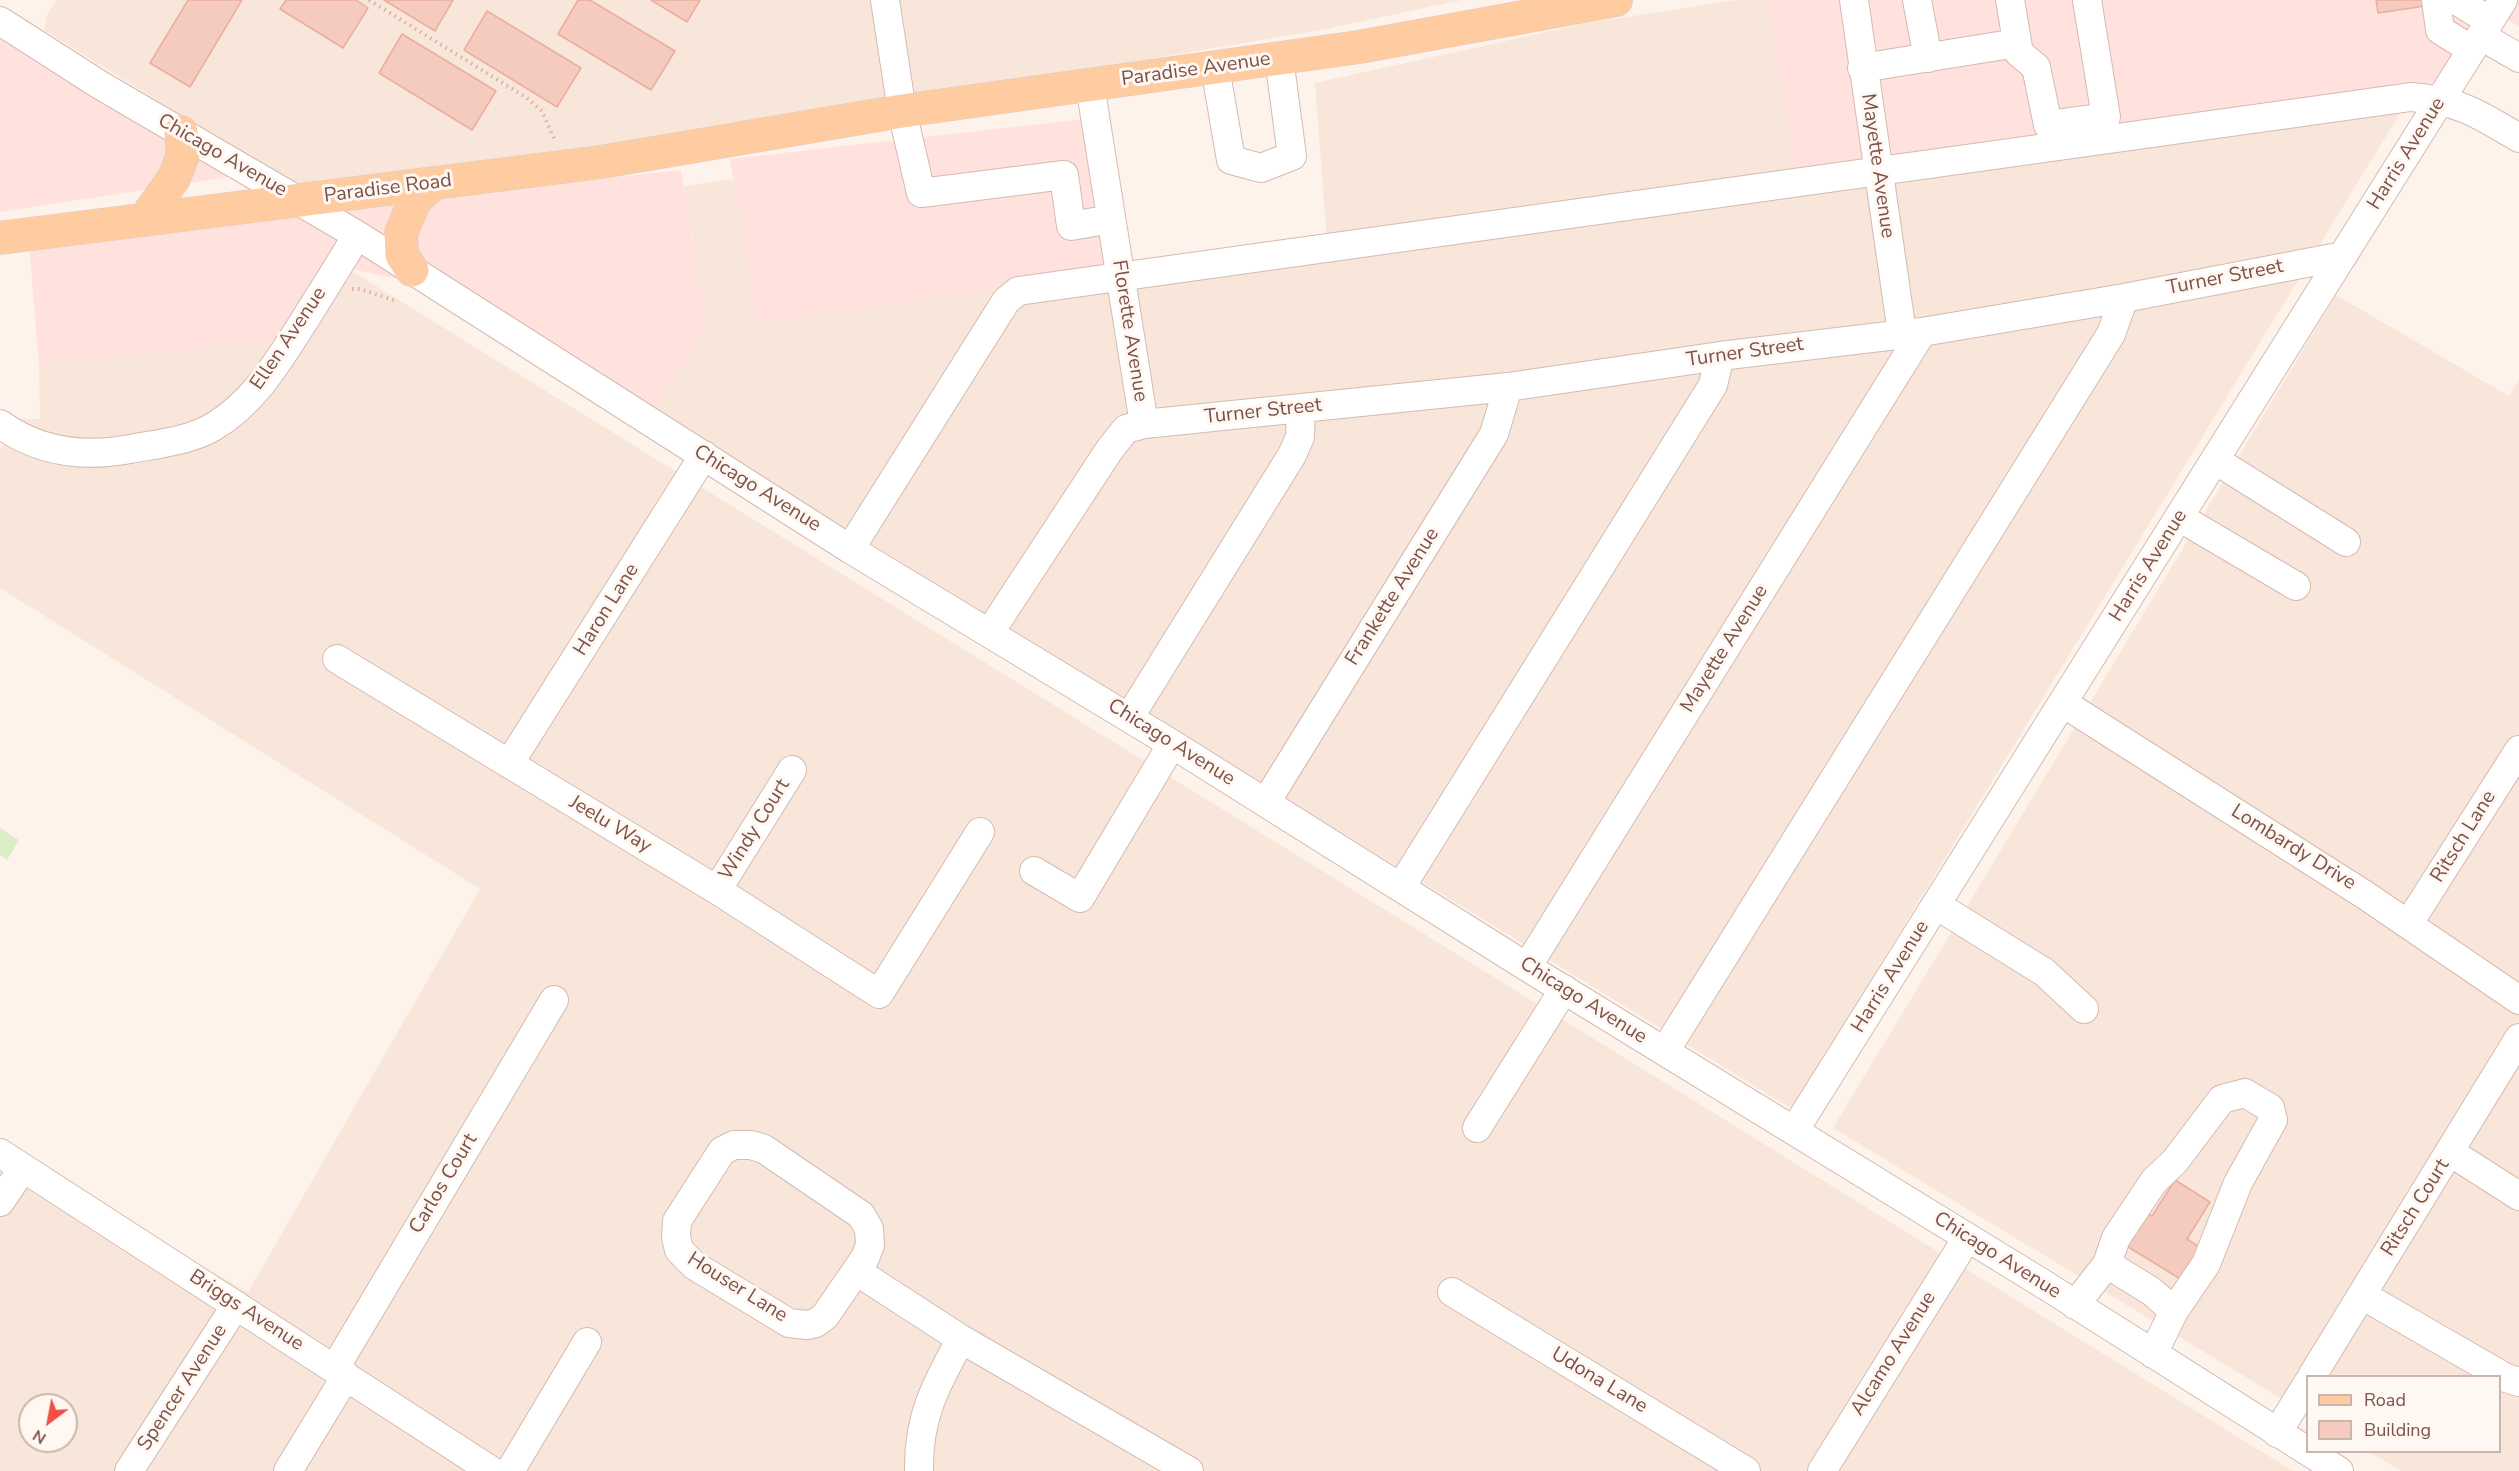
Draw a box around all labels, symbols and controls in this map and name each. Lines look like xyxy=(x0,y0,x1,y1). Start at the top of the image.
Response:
street label: Paradise Avenue xyxy=(1120,48,1272,92)
street label: Mayette Avenue xyxy=(1855,92,1899,240)
street label: Harris Avenue xyxy=(2363,94,2451,214)
street label: Chicago Avenue xyxy=(153,109,291,203)
street label: Paradise Road xyxy=(323,169,453,209)
street label: Turner Street xyxy=(2165,255,2285,301)
street label: Florette Avenue xyxy=(1106,258,1152,404)
street label: Ellen Avenue xyxy=(246,283,332,395)
street label: Turner Street xyxy=(1685,333,1805,373)
street label: Turner Street xyxy=(1203,394,1323,430)
street label: Chicago Avenue xyxy=(689,440,825,538)
street label: Harris Avenue xyxy=(2105,506,2193,626)
street label: Frankette Avenue xyxy=(1341,524,1445,670)
street label: Haron Lane xyxy=(569,560,645,660)
street label: Mayette Avenue xyxy=(1676,581,1774,717)
street label: Chicago Avenue xyxy=(1103,694,1239,792)
street label: Windy Court xyxy=(714,775,796,885)
street label: Ritsch Lane xyxy=(2426,787,2502,887)
street label: Jeelu Way xyxy=(565,791,655,859)
street label: Lombardy Drive xyxy=(2226,800,2360,896)
street label: Harris Avenue xyxy=(1847,917,1935,1037)
street label: Chicago Avenue xyxy=(1515,952,1651,1050)
street label: Carlos Court xyxy=(405,1130,483,1238)
street label: Ritsch Court xyxy=(2377,1155,2455,1261)
street label: Chicago Avenue xyxy=(1929,1207,2065,1305)
street label: Houser Lane xyxy=(682,1248,792,1328)
street label: Briggs Avenue xyxy=(184,1265,308,1357)
street label: Alcamo Avenue xyxy=(1846,1288,1942,1420)
street label: Spencer Avenue xyxy=(133,1320,233,1456)
street label: Udona Lane xyxy=(1547,1343,1651,1419)
legend xyxy=(2306,1375,2501,1453)
text: Road xyxy=(2364,1388,2406,1412)
north arrow xyxy=(18,1393,78,1453)
text: Building xyxy=(2364,1418,2431,1442)
text: N xyxy=(29,1424,50,1449)

